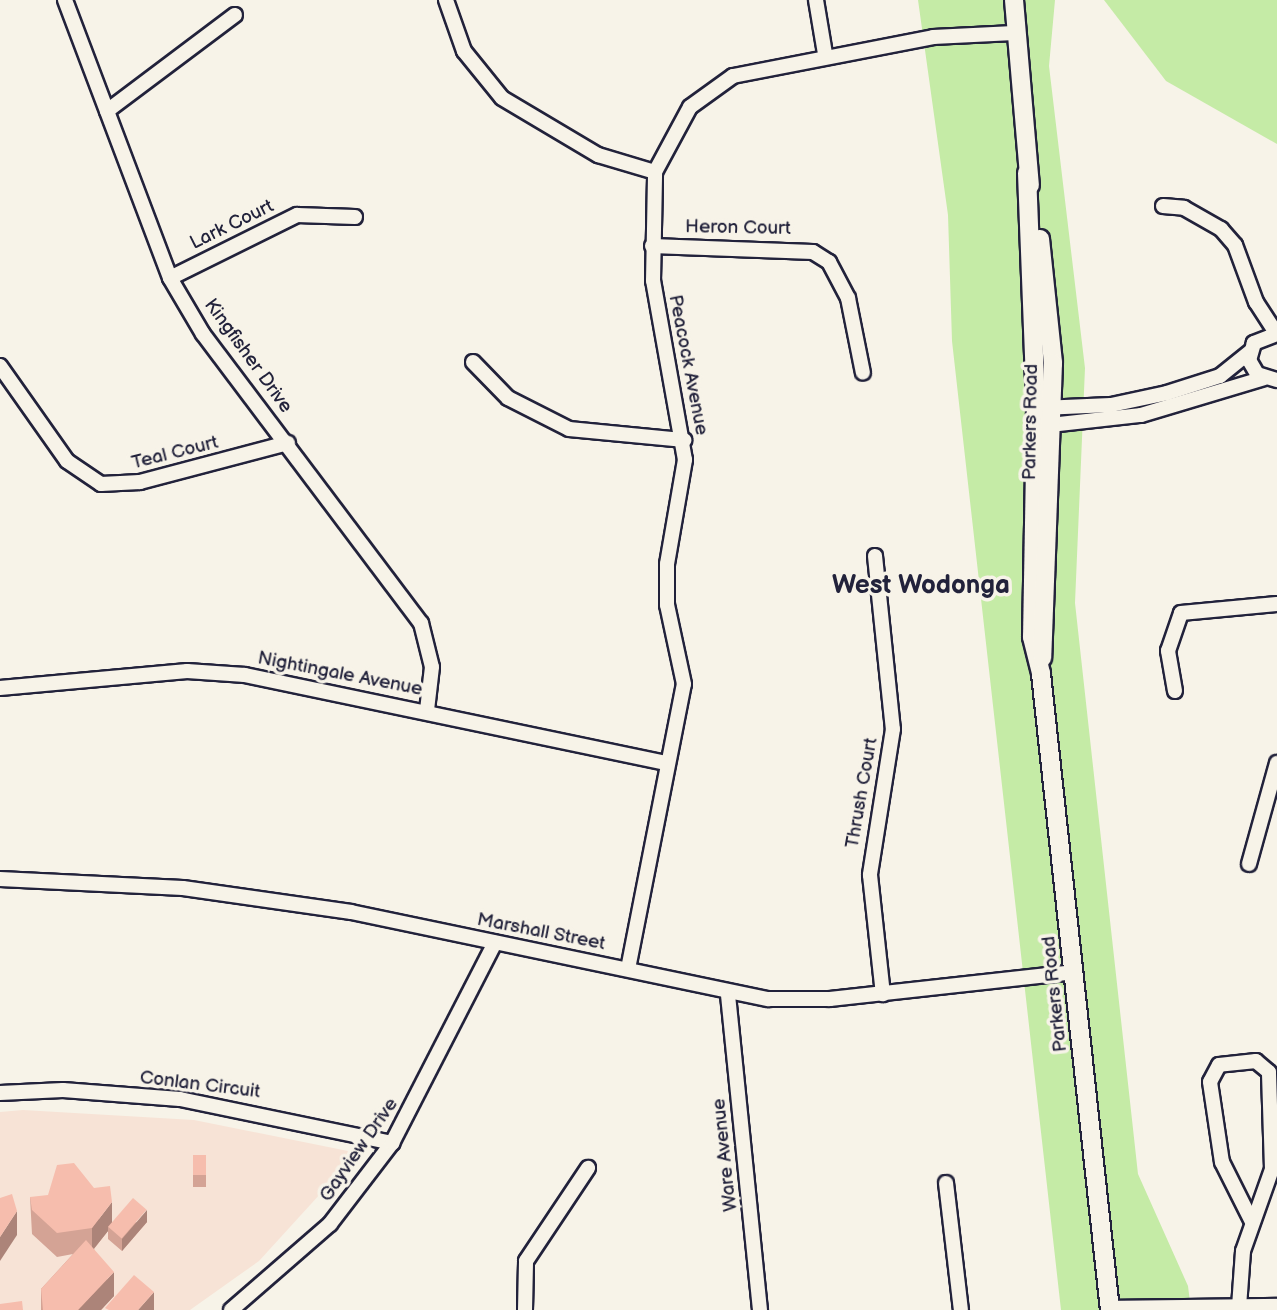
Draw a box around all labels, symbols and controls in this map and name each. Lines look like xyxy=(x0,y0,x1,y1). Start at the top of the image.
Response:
street label: Lark Court xyxy=(187,195,277,255)
street label: Heron Court xyxy=(685,216,791,240)
street label: Peacock Avenue xyxy=(663,293,713,437)
street label: Kingfisher Drive xyxy=(199,295,297,417)
street label: Parkers Road xyxy=(1019,364,1043,480)
street label: Teal Court xyxy=(129,431,221,475)
district label: West Wodonga xyxy=(832,570,1010,602)
street label: Nightingale Avenue xyxy=(256,647,424,701)
street label: Thrush Court xyxy=(841,736,883,850)
street label: Marshall Street xyxy=(475,908,607,956)
street label: Parkers Road xyxy=(1038,935,1072,1053)
street label: Conlan Circuit xyxy=(138,1066,262,1104)
street label: Gayview Drive xyxy=(315,1094,403,1206)
street label: Ware Avenue xyxy=(708,1097,742,1213)

